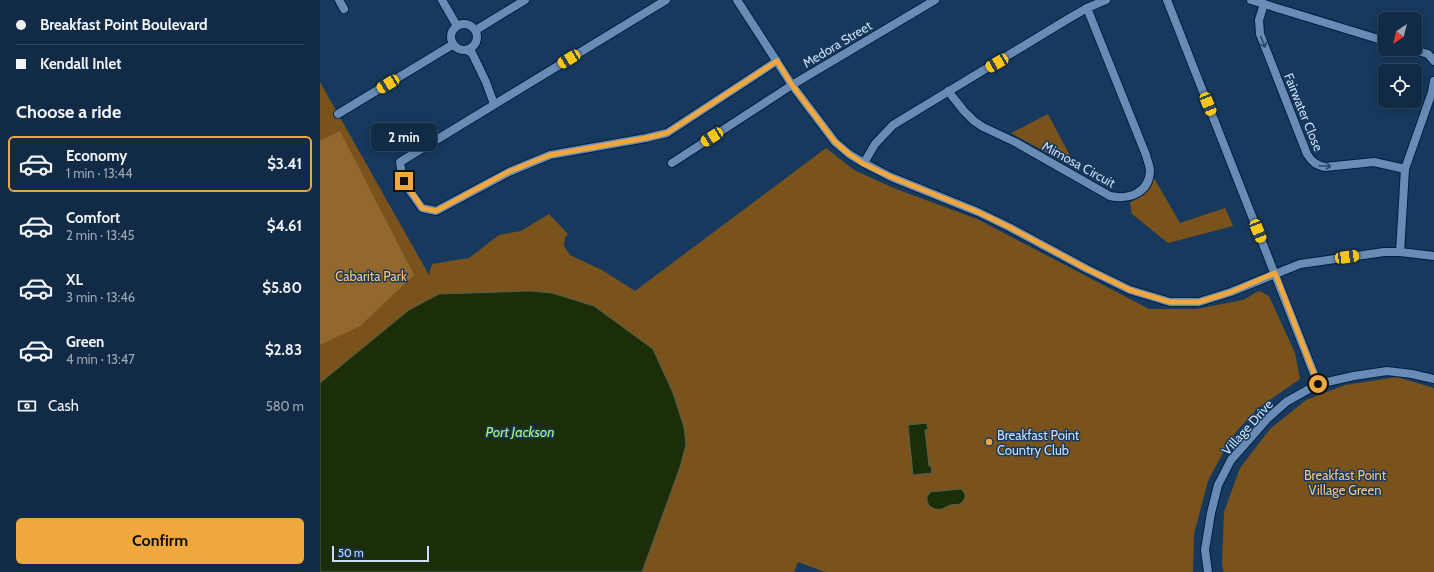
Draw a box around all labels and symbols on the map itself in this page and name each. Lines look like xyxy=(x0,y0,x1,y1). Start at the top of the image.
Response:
north arrow xyxy=(1378,12,1422,56)
street label: Medora Street xyxy=(799,17,875,71)
one-way arrow xyxy=(1260,35,1267,47)
car xyxy=(556,48,582,70)
car xyxy=(984,52,1010,74)
street label: Fairwater Close xyxy=(1281,71,1327,154)
car xyxy=(375,73,401,95)
car xyxy=(1198,91,1218,117)
callout: 2 min xyxy=(371,123,437,151)
car xyxy=(699,125,725,149)
street label: Mimosa Circuit xyxy=(1040,137,1119,191)
one-way arrow xyxy=(1318,162,1331,169)
route end xyxy=(395,172,413,190)
car xyxy=(1248,218,1268,244)
car xyxy=(1334,249,1360,265)
park label: Cabarita Park xyxy=(335,268,407,284)
route start xyxy=(1309,375,1327,393)
street label: Village Drive xyxy=(1218,396,1276,458)
water label: Port Jackson xyxy=(486,423,554,441)
place label: Breakfast Point Country Club xyxy=(997,427,1080,458)
marker: Breakfast Point Country Club xyxy=(984,437,994,447)
park label: Breakfast Point Village Green xyxy=(1304,467,1387,498)
scale bar xyxy=(332,544,429,563)

